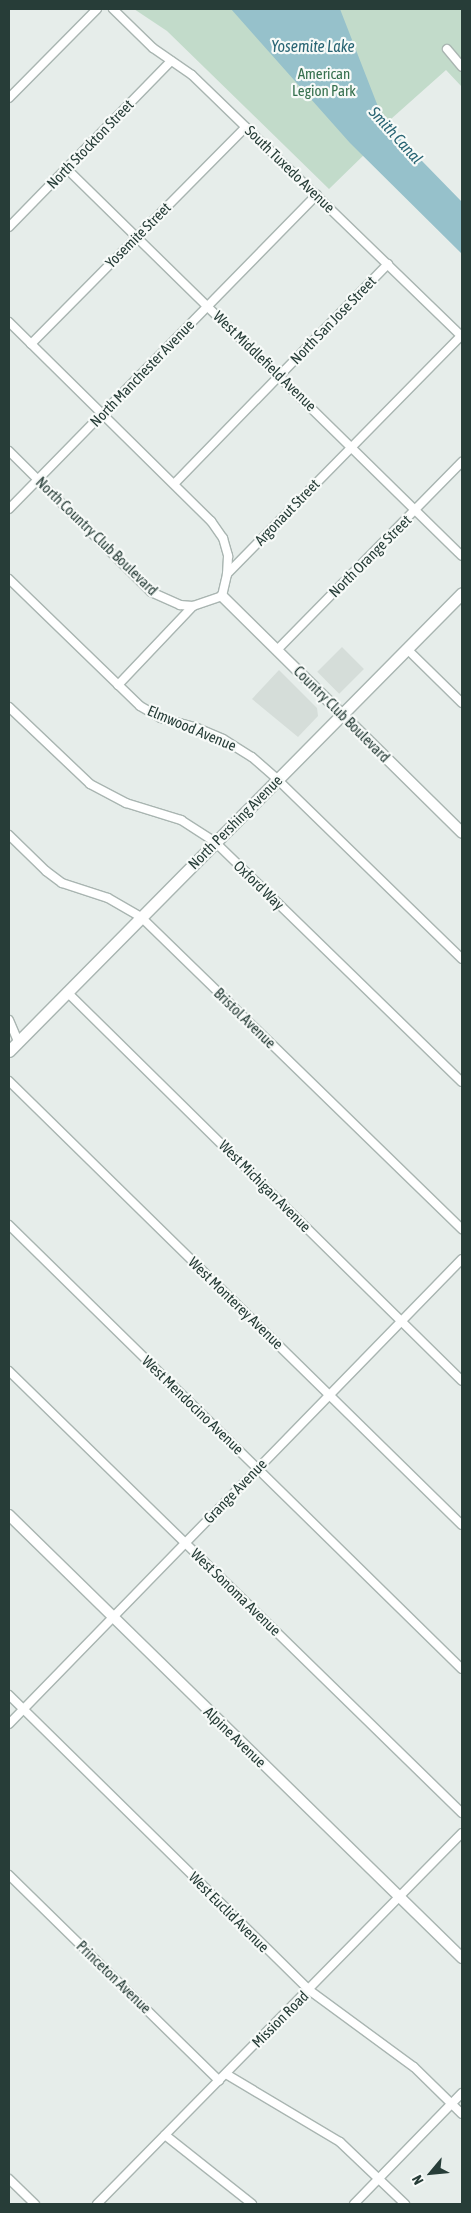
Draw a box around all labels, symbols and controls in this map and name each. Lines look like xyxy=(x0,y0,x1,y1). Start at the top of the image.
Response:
water label: Yosemite Lake xyxy=(271,36,355,56)
park label: American Legion Park xyxy=(292,64,356,99)
street label: North Stockton Street xyxy=(43,96,137,192)
water label: Smith Canal xyxy=(365,102,427,168)
street label: South Tuxedo Avenue xyxy=(241,122,339,216)
street label: Yosemite Street xyxy=(102,199,174,271)
street label: North San Jose Street xyxy=(286,272,380,368)
street label: West Middlefield Avenue xyxy=(210,307,320,415)
street label: North Manchester Avenue xyxy=(86,316,198,430)
street label: North Country Club Boulevard xyxy=(32,473,162,599)
street label: Argonaut Street xyxy=(251,475,323,549)
street label: North Orange Street xyxy=(325,511,415,601)
street label: Country Club Boulevard xyxy=(290,662,394,766)
street label: Elmwood Avenue xyxy=(145,701,239,755)
street label: North Pershing Avenue xyxy=(184,771,286,873)
street label: Oxford Way xyxy=(230,857,288,913)
street label: Bristol Avenue xyxy=(210,984,280,1052)
street label: West Michigan Avenue xyxy=(215,1136,315,1236)
street label: West Monterey Avenue xyxy=(185,1253,287,1353)
street label: West Mendocino Avenue xyxy=(139,1352,247,1458)
street label: Grange Avenue xyxy=(200,1455,270,1527)
street label: West Sonoma Avenue xyxy=(187,1545,285,1639)
street label: Alpine Avenue xyxy=(200,1703,270,1771)
street label: West Euclid Avenue xyxy=(185,1868,273,1956)
street label: Princeton Avenue xyxy=(73,1937,155,2017)
street label: Mission Road xyxy=(248,1987,312,2051)
north arrow xyxy=(406,2148,456,2198)
text: N xyxy=(409,2173,427,2187)

